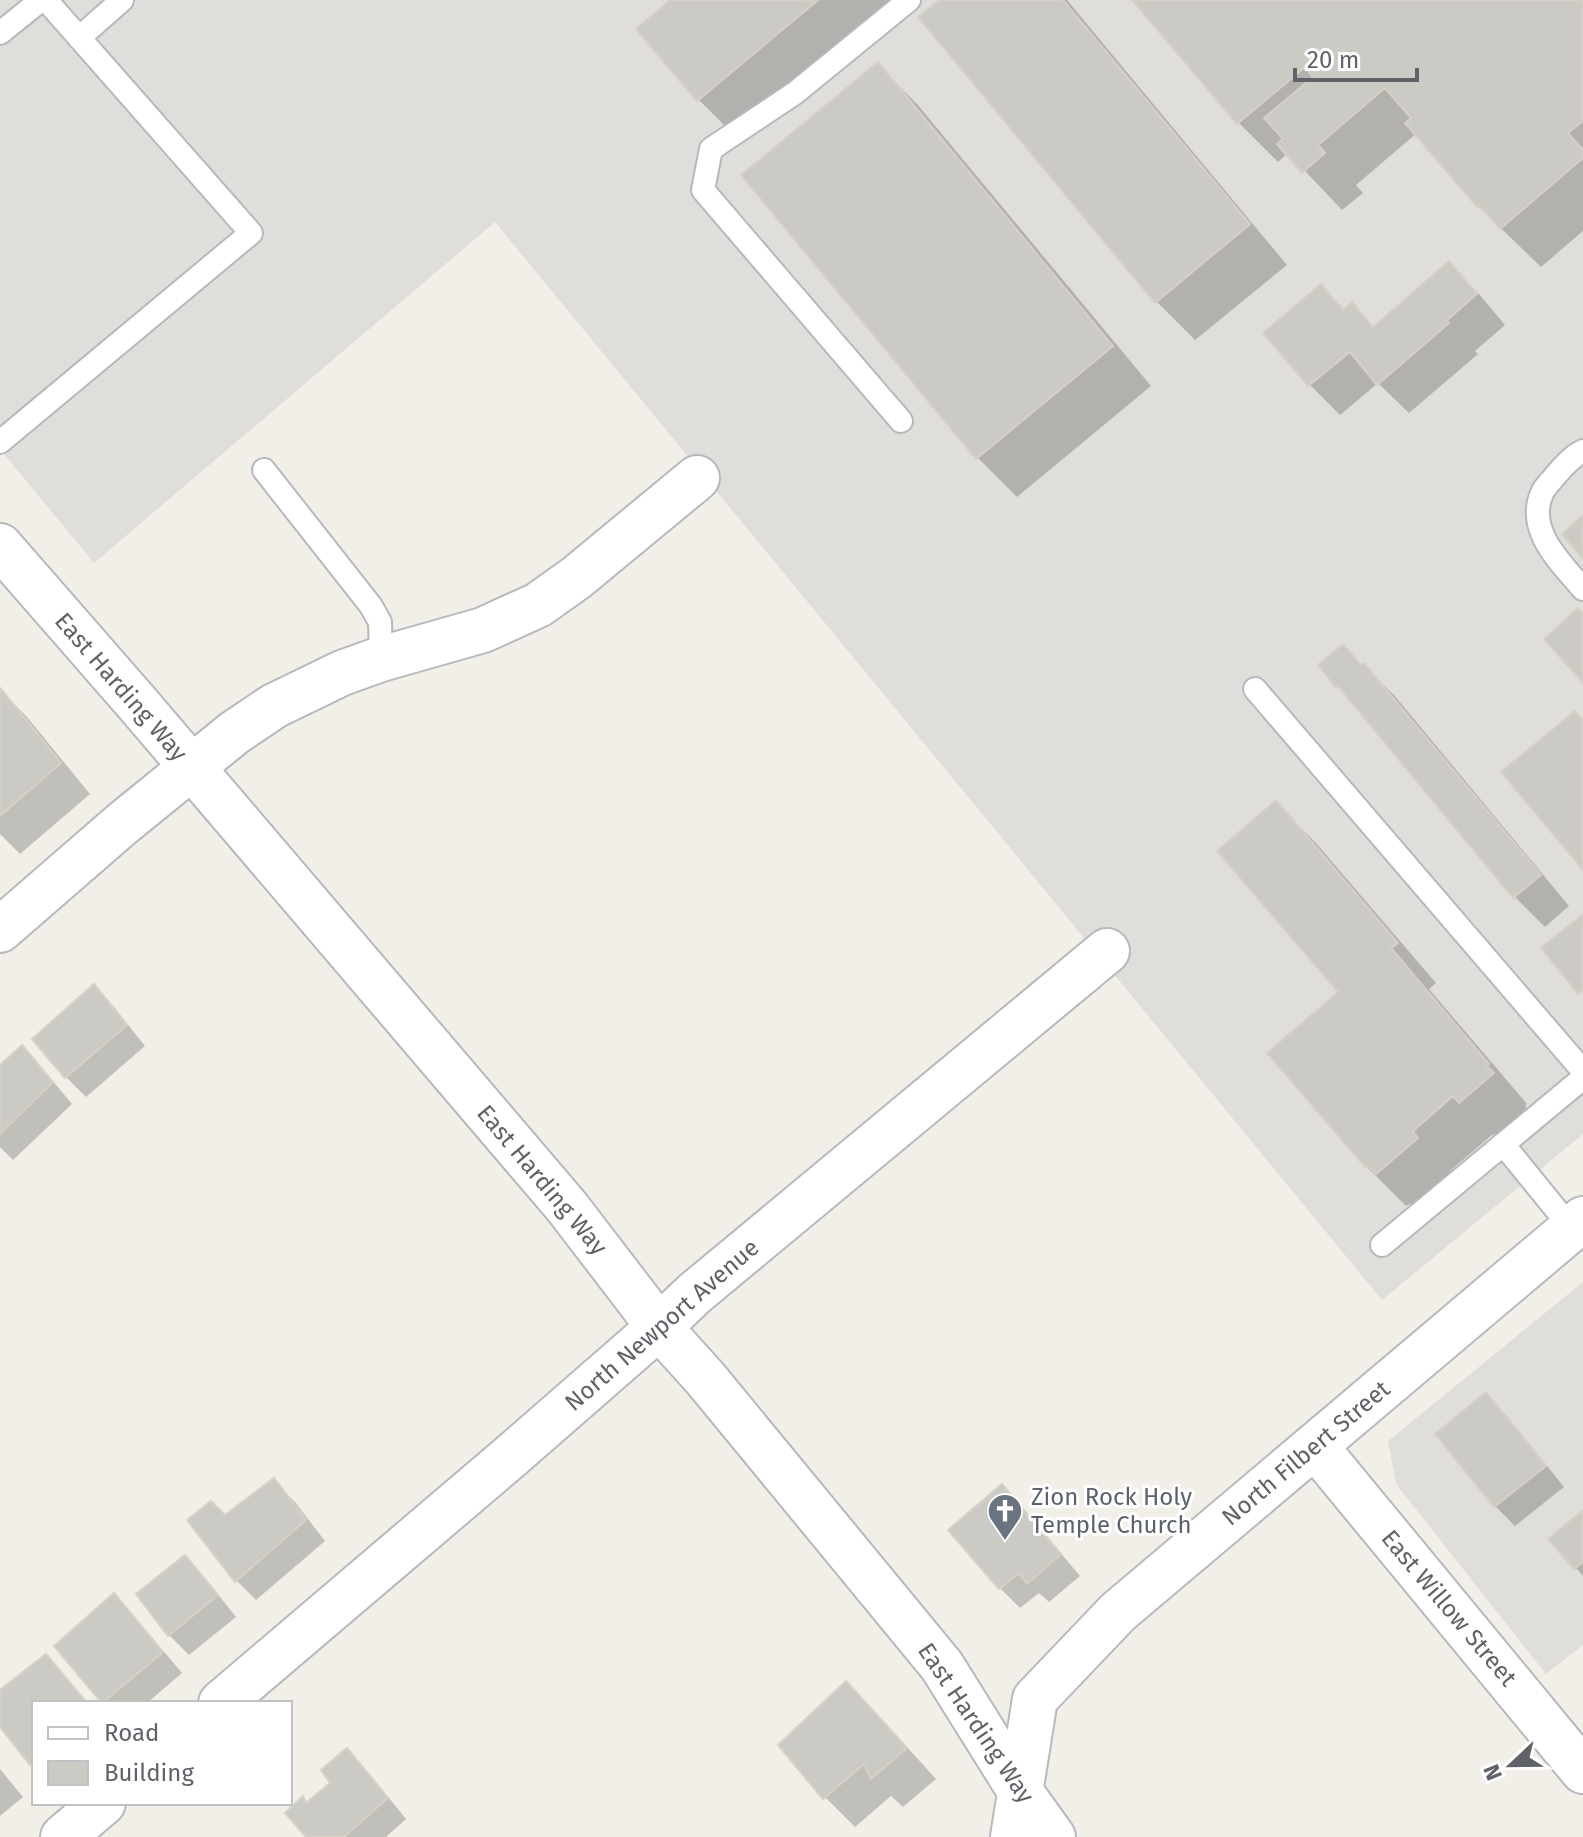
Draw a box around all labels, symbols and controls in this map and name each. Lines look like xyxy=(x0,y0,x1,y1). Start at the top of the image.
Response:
scale bar xyxy=(1295,32,1417,82)
text: 20 m xyxy=(1307,46,1359,74)
street label: East Harding Way xyxy=(49,607,193,767)
street label: East Harding Way xyxy=(471,1099,613,1261)
street label: North Newport Avenue xyxy=(559,1233,765,1417)
street label: North Filbert Street xyxy=(1216,1374,1396,1531)
place label: Zion Rock Holy Temple Church xyxy=(1031,1483,1192,1539)
church icon: Zion Rock Holy Temple Church xyxy=(986,1492,1024,1542)
street label: East Willow Street xyxy=(1376,1524,1523,1692)
street label: East Harding Way xyxy=(912,1638,1040,1809)
legend xyxy=(32,1701,292,1805)
text: Road xyxy=(104,1719,159,1747)
north arrow xyxy=(1471,1725,1551,1805)
text: Building xyxy=(104,1759,194,1787)
text: N xyxy=(1478,1760,1508,1784)

